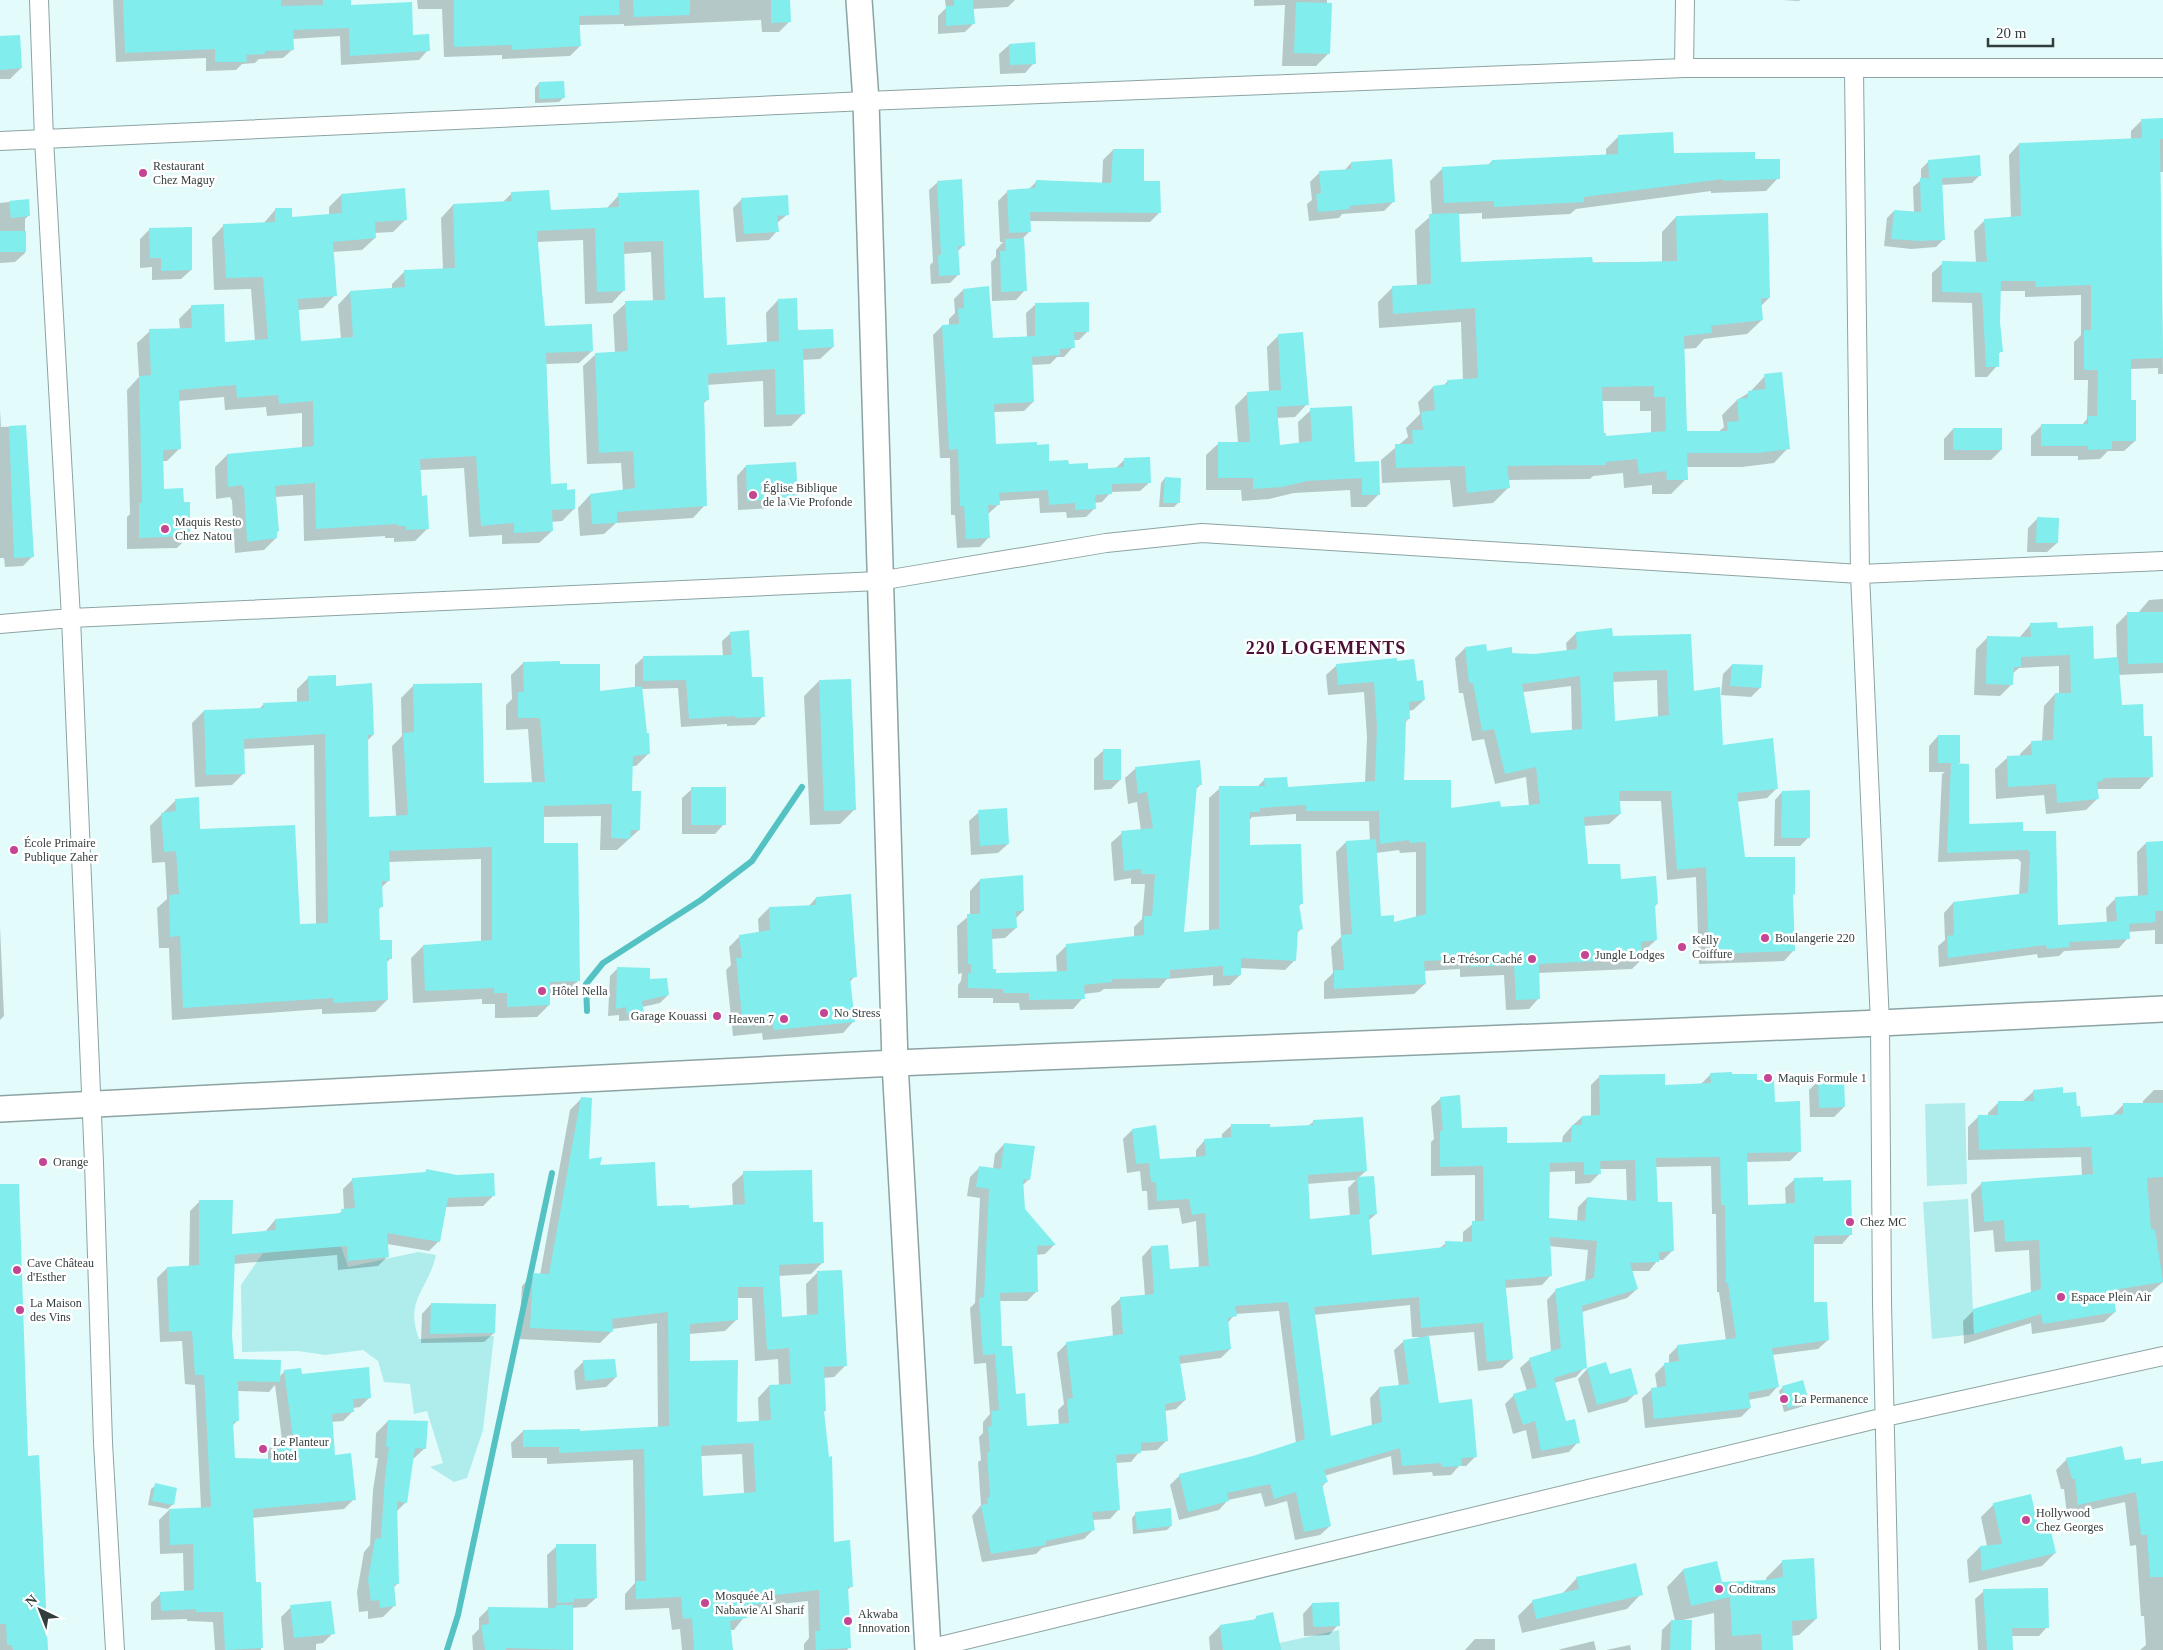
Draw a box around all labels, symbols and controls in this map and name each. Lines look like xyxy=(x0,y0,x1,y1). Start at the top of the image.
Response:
scale bar xyxy=(1988,15,2053,47)
text: 20 m xyxy=(1996,25,2027,41)
place label: Restaurant Chez Maguy xyxy=(153,159,215,187)
marker: Restaurant Chez Maguy xyxy=(137,167,149,179)
place label: Église Biblique de la Vie Profonde xyxy=(763,481,852,509)
marker: Église Biblique de la Vie Profonde xyxy=(747,489,759,501)
place label: Maquis Resto Chez Natou xyxy=(175,515,241,543)
marker: Maquis Resto Chez Natou xyxy=(159,523,171,535)
district label: 220 LOGEMENTS xyxy=(1246,638,1406,658)
place label: École Primaire Publique Zaher xyxy=(24,836,98,864)
marker: École Primaire Publique Zaher xyxy=(8,844,20,856)
place label: Boulangerie 220 xyxy=(1775,931,1855,945)
marker: Boulangerie 220 xyxy=(1759,932,1771,944)
place label: Kelly Coiffure xyxy=(1692,933,1732,961)
marker: Kelly Coiffure xyxy=(1676,941,1688,953)
place label: Jungle Lodges xyxy=(1595,948,1665,962)
marker: Jungle Lodges xyxy=(1579,949,1591,961)
place label: Le Trésor Caché xyxy=(1443,952,1522,966)
marker: Le Trésor Caché xyxy=(1526,953,1538,965)
place label: Hôtel Nella xyxy=(552,984,608,998)
marker: Hôtel Nella xyxy=(536,985,548,997)
place label: No Stress xyxy=(834,1006,881,1020)
marker: No Stress xyxy=(818,1007,830,1019)
place label: Garage Kouassi xyxy=(631,1009,708,1023)
marker: Garage Kouassi xyxy=(711,1010,723,1022)
place label: Heaven 7 xyxy=(728,1012,774,1026)
marker: Heaven 7 xyxy=(778,1013,790,1025)
place label: Maquis Formule 1 xyxy=(1778,1071,1867,1085)
marker: Maquis Formule 1 xyxy=(1762,1072,1774,1084)
place label: Orange xyxy=(53,1155,88,1169)
marker: Orange xyxy=(37,1156,49,1168)
place label: Chez MC xyxy=(1860,1215,1906,1229)
marker: Chez MC xyxy=(1844,1216,1856,1228)
place label: Cave Château d'Esther xyxy=(27,1256,94,1284)
marker: Cave Château d'Esther xyxy=(11,1264,23,1276)
place label: Espace Plein Air xyxy=(2071,1290,2151,1304)
marker: Espace Plein Air xyxy=(2055,1291,2067,1303)
place label: La Maison des Vins xyxy=(30,1296,82,1324)
marker: La Maison des Vins xyxy=(14,1304,26,1316)
place label: La Permanence xyxy=(1794,1392,1868,1406)
marker: La Permanence xyxy=(1778,1393,1790,1405)
place label: Le Planteur hotel xyxy=(273,1435,329,1463)
marker: Le Planteur hotel xyxy=(257,1443,269,1455)
place label: Hollywood Chez Georges xyxy=(2036,1506,2104,1534)
marker: Hollywood Chez Georges xyxy=(2020,1514,2032,1526)
place label: Coditrans xyxy=(1729,1582,1776,1596)
marker: Coditrans xyxy=(1713,1583,1725,1595)
north arrow xyxy=(15,1585,65,1635)
place label: Mosquée Al Nabawie Al Sharif xyxy=(715,1589,804,1617)
text: N xyxy=(23,1592,40,1610)
marker: Mosquée Al Nabawie Al Sharif xyxy=(699,1597,711,1609)
place label: Akwaba Innovation xyxy=(858,1607,910,1635)
marker: Akwaba Innovation xyxy=(842,1615,854,1627)

